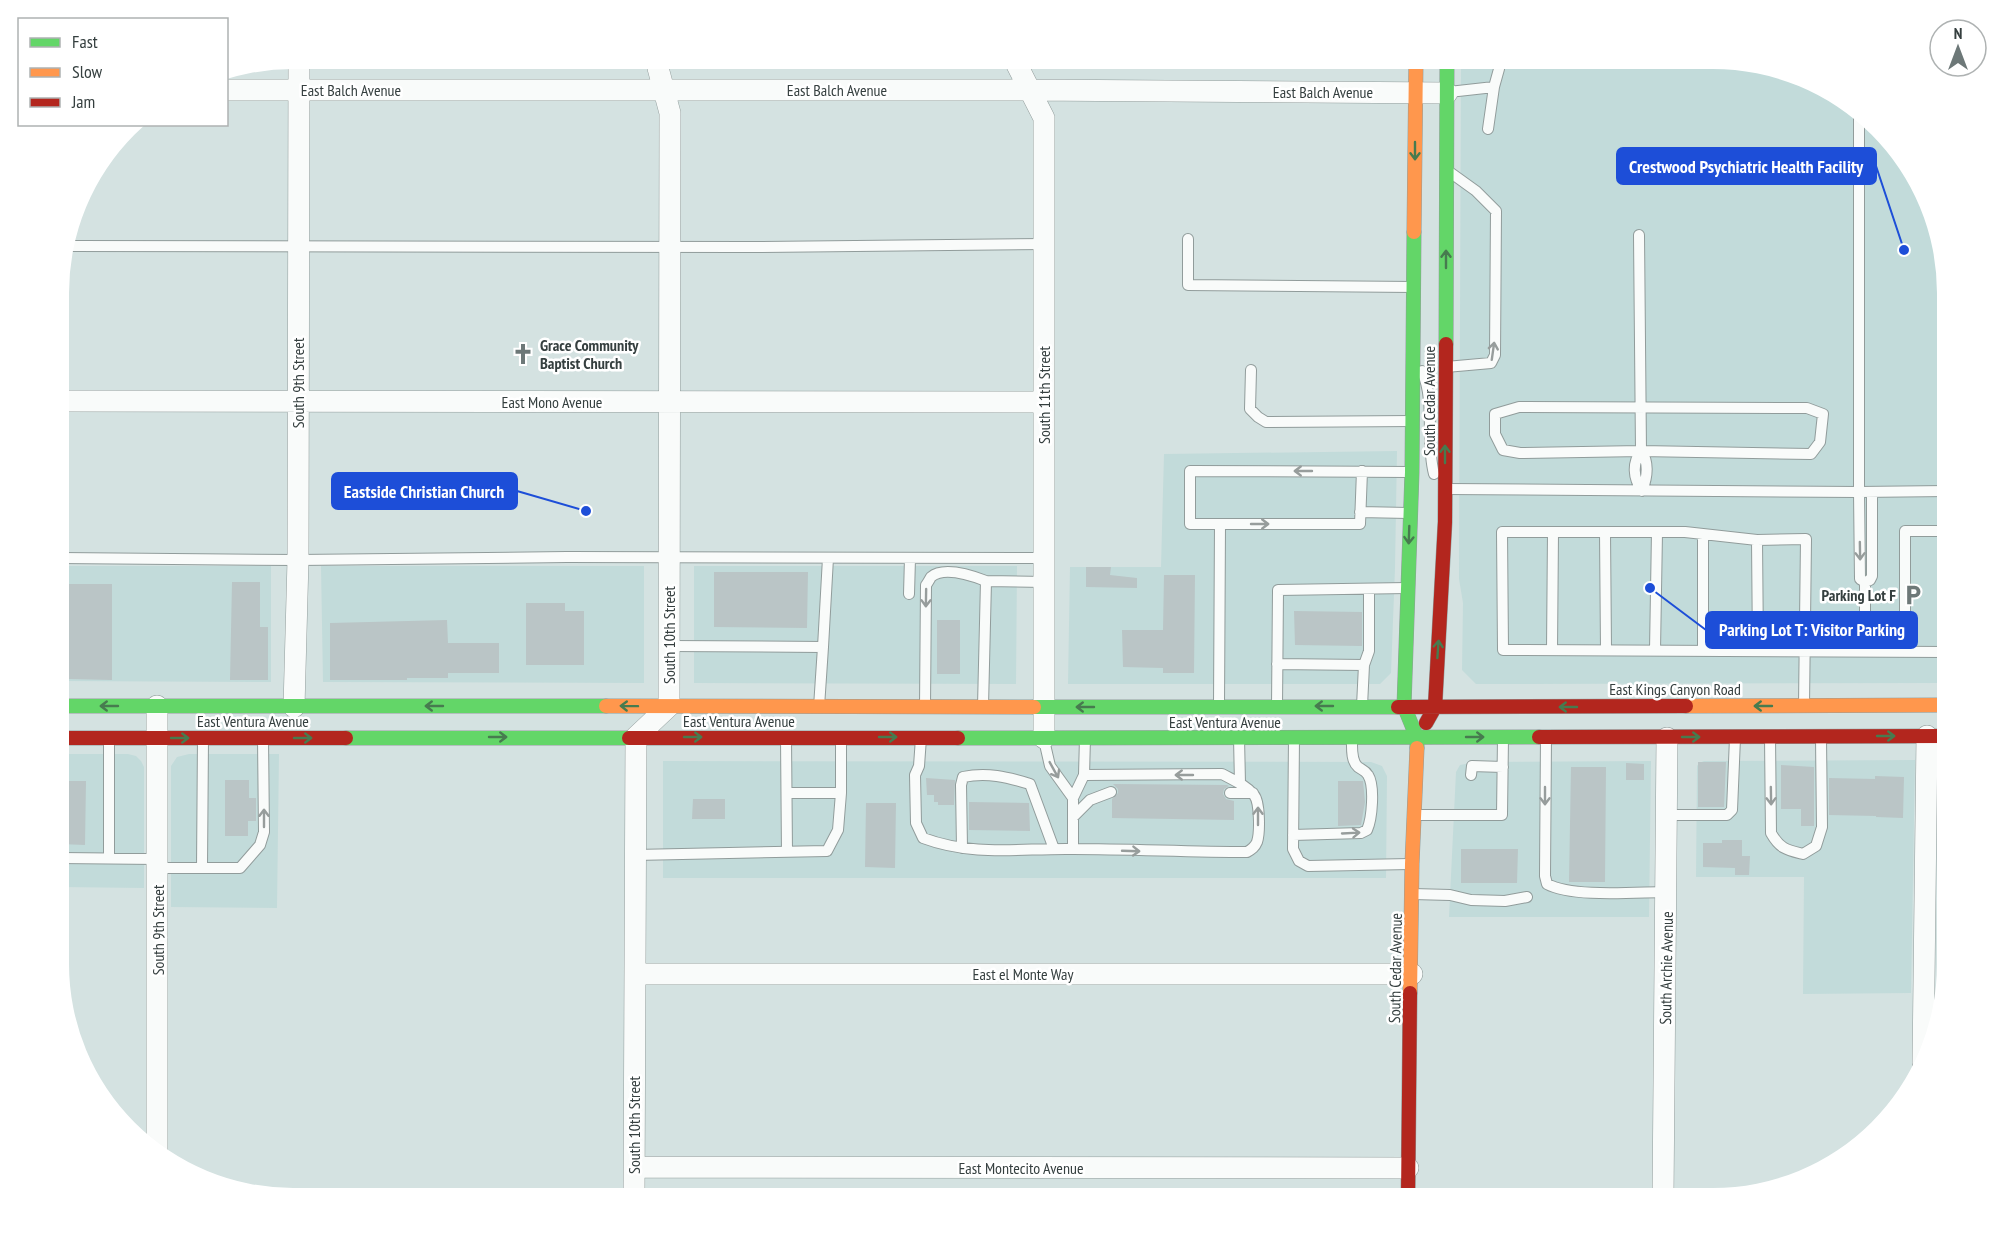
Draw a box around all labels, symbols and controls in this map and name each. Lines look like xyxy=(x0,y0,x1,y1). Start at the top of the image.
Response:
legend xyxy=(18,18,228,126)
north arrow xyxy=(1928,18,1988,78)
text: N xyxy=(1954,23,1962,43)
text: Fast xyxy=(72,30,98,53)
text: Slow xyxy=(72,60,103,83)
street label: East Balch Avenue xyxy=(301,80,401,100)
street label: East Balch Avenue xyxy=(787,80,887,100)
street label: East Balch Avenue xyxy=(1273,82,1373,102)
text: Jam xyxy=(71,90,95,113)
one-way arrow xyxy=(1410,141,1421,161)
callout: Crestwood Psychiatric Health Facility xyxy=(1617,148,1876,184)
text: Crestwood Psychiatric Health Facility xyxy=(1629,155,1864,178)
one-way arrow xyxy=(1440,249,1452,269)
place label: Grace Community Baptist Church xyxy=(540,335,639,373)
street label: South 9th Street xyxy=(288,337,308,428)
one-way arrow xyxy=(1488,341,1499,361)
church icon: Grace Community Baptist Church xyxy=(511,342,535,366)
street label: South 11th Street xyxy=(1034,345,1054,444)
street label: South Cedar Avenue xyxy=(1419,346,1439,456)
street label: East Mono Avenue xyxy=(502,392,602,412)
one-way arrow xyxy=(1439,444,1451,464)
one-way arrow xyxy=(1294,465,1314,477)
callout: Eastside Christian Church xyxy=(332,473,517,509)
text: Eastside Christian Church xyxy=(344,480,504,503)
one-way arrow xyxy=(1249,518,1269,530)
one-way arrow xyxy=(1403,525,1415,545)
one-way arrow xyxy=(1854,540,1866,560)
parking icon: Parking Lot F xyxy=(1901,583,1925,607)
street label: South 10th Street xyxy=(659,585,679,684)
place label: Parking Lot F xyxy=(1822,585,1896,605)
one-way arrow xyxy=(920,587,932,607)
callout: Parking Lot T: Visitor Parking xyxy=(1706,612,1917,648)
text: Parking Lot T: Visitor Parking xyxy=(1719,618,1905,641)
one-way arrow xyxy=(1432,639,1443,659)
street label: East Kings Canyon Road xyxy=(1609,679,1741,699)
one-way arrow xyxy=(99,700,119,712)
one-way arrow xyxy=(424,700,444,712)
one-way arrow xyxy=(619,700,639,712)
one-way arrow xyxy=(1315,700,1335,712)
one-way arrow xyxy=(1753,700,1773,711)
one-way arrow xyxy=(1075,701,1095,713)
one-way arrow xyxy=(1558,701,1578,712)
street label: East Ventura Avenue xyxy=(197,711,309,731)
street label: East Ventura Avenue xyxy=(683,711,795,731)
street label: East Ventura Avenue xyxy=(1169,712,1281,732)
one-way arrow xyxy=(1876,730,1896,742)
one-way arrow xyxy=(488,731,508,743)
one-way arrow xyxy=(683,731,703,743)
one-way arrow xyxy=(1465,731,1485,743)
one-way arrow xyxy=(169,732,189,744)
one-way arrow xyxy=(293,732,313,744)
one-way arrow xyxy=(878,732,898,743)
one-way arrow xyxy=(1681,732,1701,743)
one-way arrow xyxy=(1048,761,1060,778)
one-way arrow xyxy=(1174,769,1194,781)
one-way arrow xyxy=(1539,785,1551,805)
one-way arrow xyxy=(1765,785,1777,805)
one-way arrow xyxy=(1252,807,1264,827)
one-way arrow xyxy=(258,808,270,828)
one-way arrow xyxy=(1341,828,1361,839)
one-way arrow xyxy=(1121,845,1141,857)
street label: South 9th Street xyxy=(148,884,168,975)
street label: South Archie Avenue xyxy=(1655,911,1677,1025)
street label: South Cedar Avenue xyxy=(1384,913,1406,1023)
street label: East el Monte Way xyxy=(973,964,1073,984)
street label: South 10th Street xyxy=(624,1075,644,1174)
street label: East Montecito Avenue xyxy=(958,1158,1084,1178)

